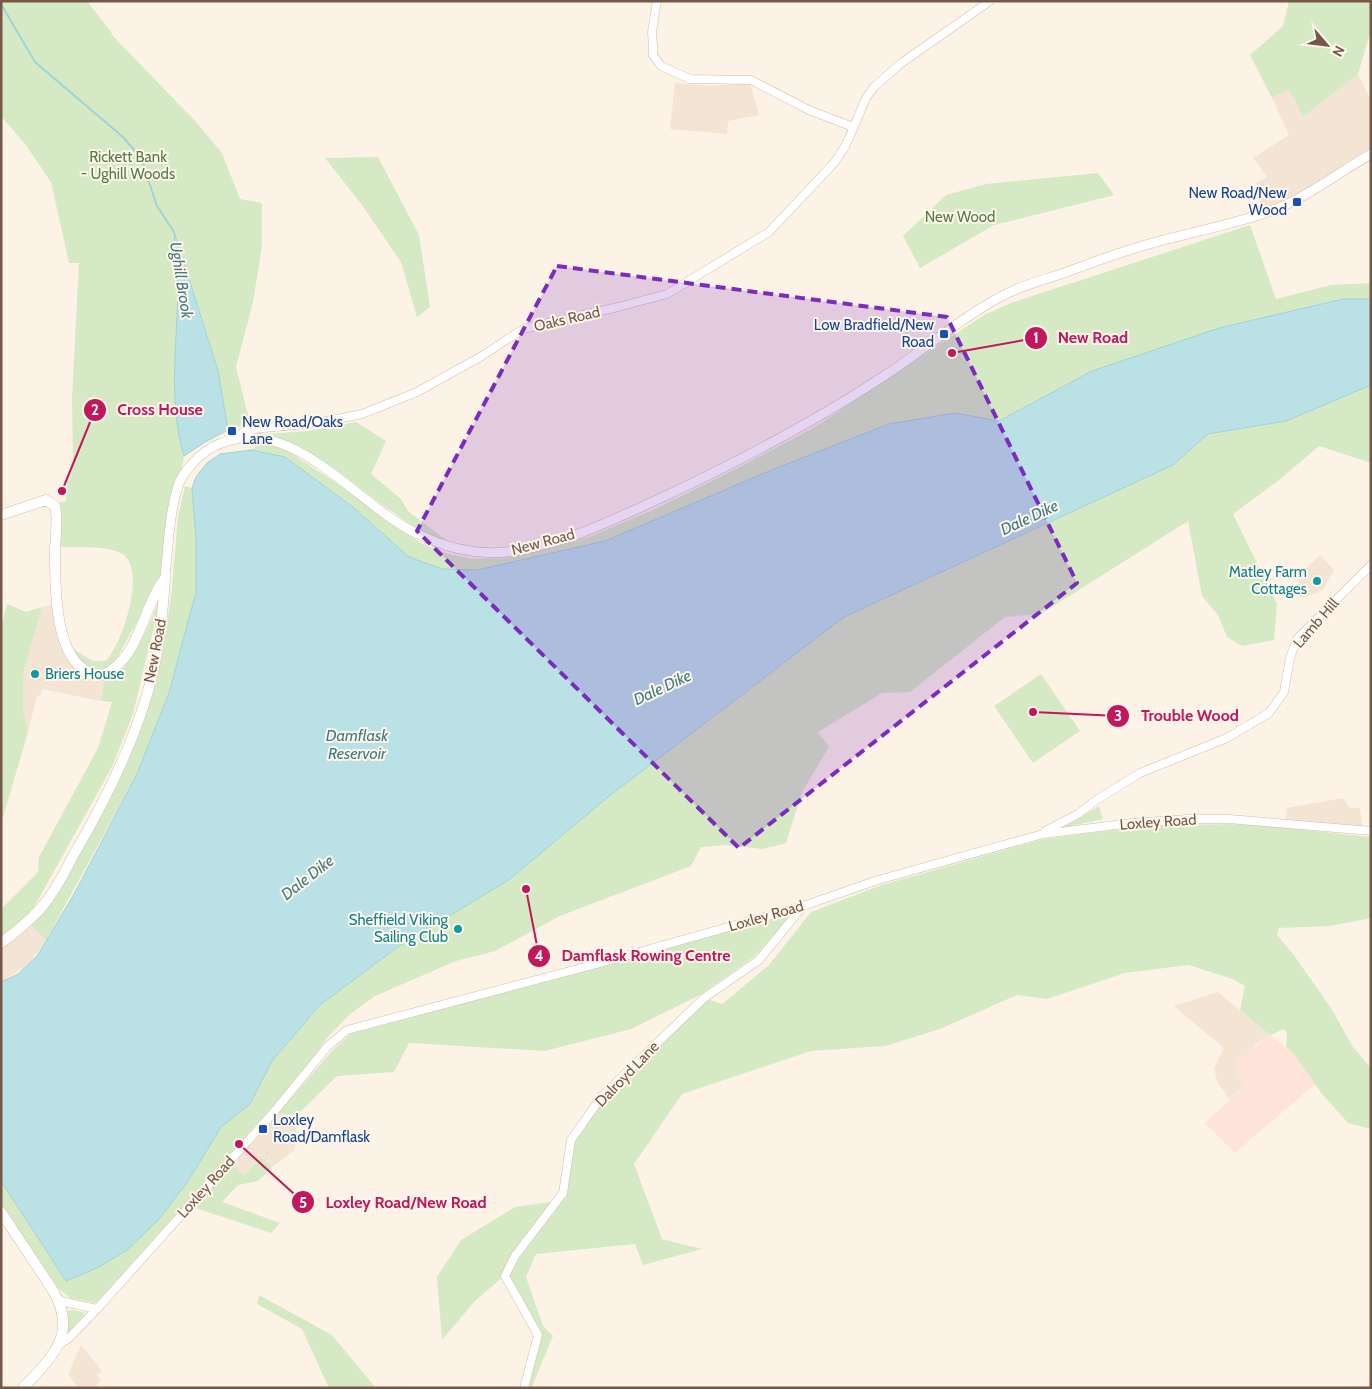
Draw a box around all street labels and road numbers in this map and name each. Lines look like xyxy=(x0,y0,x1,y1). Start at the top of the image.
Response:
street label: Oaks Road xyxy=(532,303,602,335)
street label: New Road xyxy=(509,525,577,559)
street label: Lamb Hill xyxy=(1289,594,1343,652)
street label: New Road xyxy=(140,617,170,685)
street label: Loxley Road xyxy=(1119,810,1197,834)
street label: Loxley Road xyxy=(727,897,805,935)
street label: Dalroyd Lane xyxy=(591,1037,663,1110)
street label: Loxley Road xyxy=(174,1152,238,1222)

